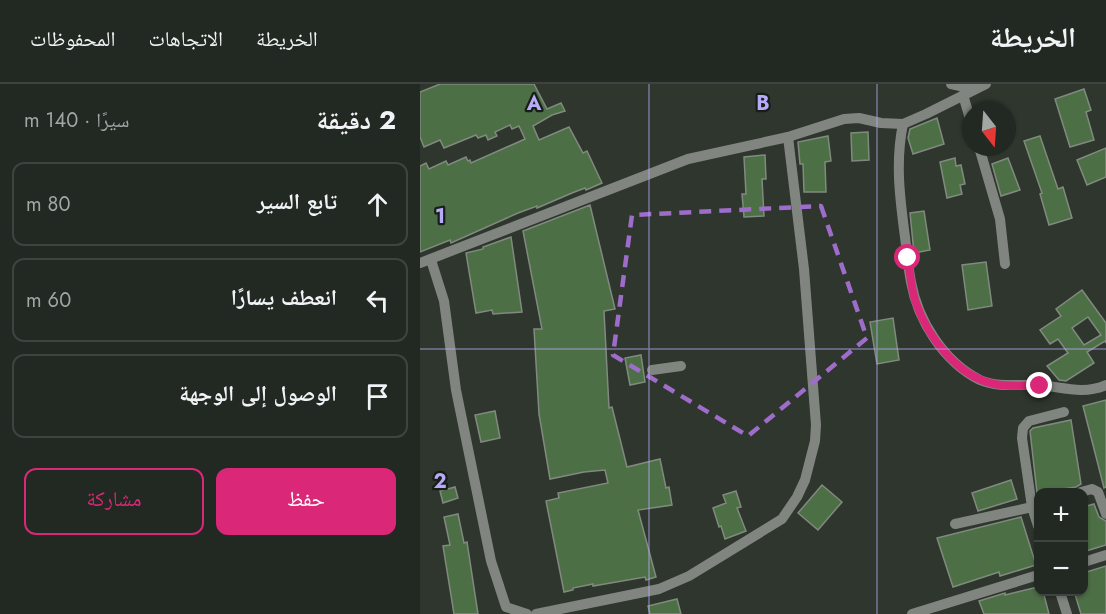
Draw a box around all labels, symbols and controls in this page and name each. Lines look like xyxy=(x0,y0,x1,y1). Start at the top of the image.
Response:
text: الخريطة xyxy=(990,17,1076,58)
text: المحفوظات xyxy=(30,24,115,54)
text: الاتجاهات xyxy=(148,24,223,54)
text: الخريطة xyxy=(256,24,318,54)
text: A xyxy=(526,89,542,118)
text: B xyxy=(756,89,770,118)
text: 2 دقيقة xyxy=(317,101,396,139)
north arrow xyxy=(962,102,1016,156)
text: سيرًا · 140 m xyxy=(24,106,129,135)
text: تابع السير xyxy=(257,185,337,217)
icon: ahead xyxy=(361,188,394,221)
text: 80 m xyxy=(26,190,71,219)
text: 1 xyxy=(435,202,445,231)
route start xyxy=(894,244,920,270)
text: انعطف يسارًا xyxy=(231,281,337,313)
icon: left xyxy=(361,284,394,317)
text: 60 m xyxy=(26,286,71,315)
route end xyxy=(1026,372,1052,398)
text: الوصول إلى الوجهة xyxy=(179,377,337,409)
icon: arrive xyxy=(361,380,394,413)
text: 2 xyxy=(433,467,447,496)
button: مشاركة xyxy=(24,468,204,535)
button: حفظ xyxy=(216,468,396,535)
map controls xyxy=(1034,488,1088,596)
button: + xyxy=(1034,488,1088,542)
button: − xyxy=(1034,542,1088,596)

